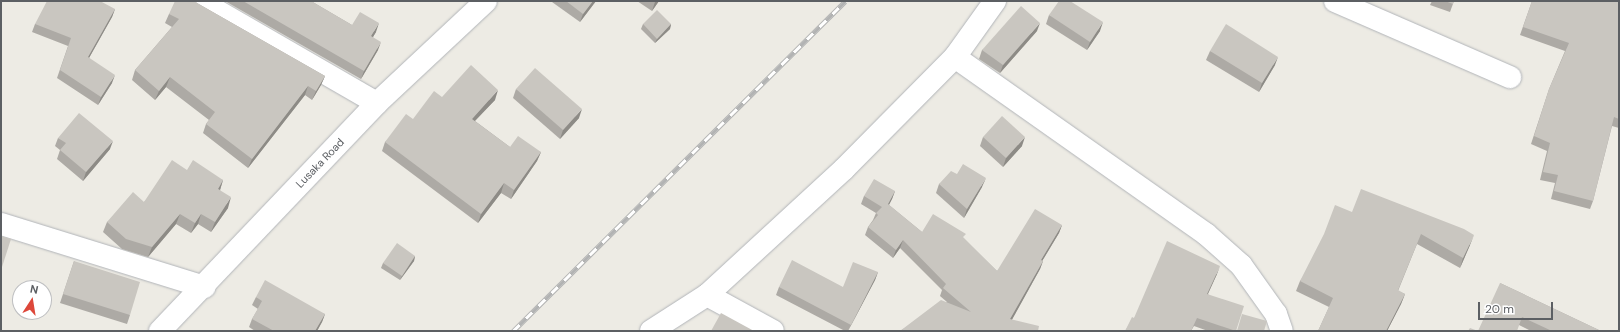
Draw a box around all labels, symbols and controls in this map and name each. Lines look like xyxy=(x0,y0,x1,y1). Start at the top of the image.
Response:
street label: Lusaka Road xyxy=(293,136,347,190)
north arrow xyxy=(12,280,52,320)
text: N xyxy=(29,282,40,297)
scale bar xyxy=(1480,294,1555,320)
text: 20 m xyxy=(1485,301,1514,317)

